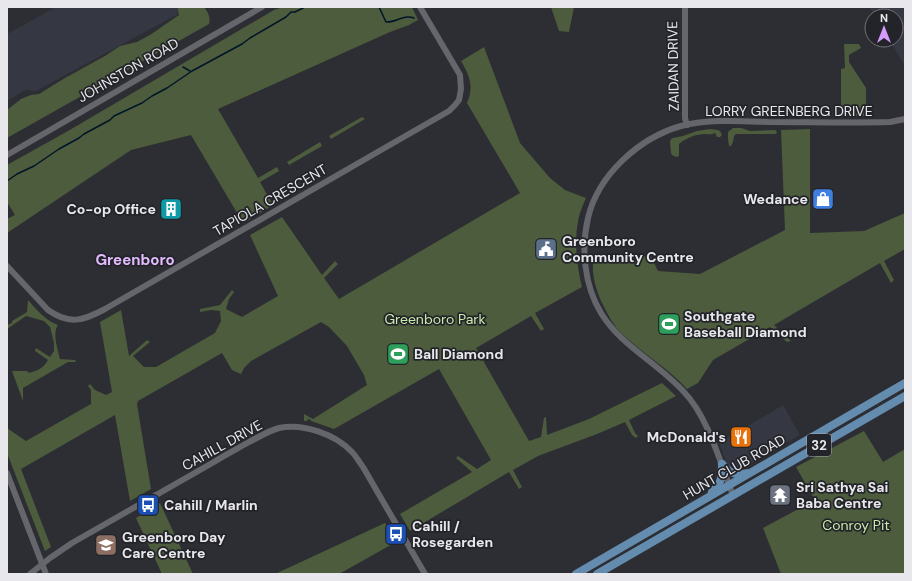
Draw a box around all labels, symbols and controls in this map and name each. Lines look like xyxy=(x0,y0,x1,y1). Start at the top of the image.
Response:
north arrow xyxy=(864,8,904,48)
text: N xyxy=(880,11,888,25)
street label: ZAIDAN DRIVE xyxy=(663,21,683,111)
street label: JOHNSTON ROAD xyxy=(74,34,182,106)
street label: LORRY GREENBERG DRIVE xyxy=(705,102,873,120)
street label: TAPIOLA CRESCENT xyxy=(210,160,330,240)
shop icon: Wedance xyxy=(810,186,836,212)
place label: Wedance xyxy=(743,190,808,208)
building icon: Co-op Office xyxy=(158,196,184,222)
place label: Co-op Office xyxy=(66,200,156,218)
place label: Greenboro Community Centre xyxy=(562,232,694,266)
public building icon: Greenboro Community Centre xyxy=(533,236,559,262)
district label: Greenboro xyxy=(95,250,175,270)
place label: Southgate Baseball Diamond xyxy=(684,307,807,341)
park label: Greenboro Park xyxy=(384,310,486,328)
sports icon: Southgate Baseball Diamond xyxy=(656,311,682,337)
sports icon: Ball Diamond xyxy=(385,341,411,367)
place label: Ball Diamond xyxy=(414,345,503,363)
street label: CAHILL DRIVE xyxy=(179,416,265,474)
restaurant icon: McDonald's xyxy=(728,424,754,450)
place label: McDonald's xyxy=(647,428,726,446)
street label: HUNT CLUB ROAD xyxy=(679,430,789,504)
road number: 32 xyxy=(807,434,831,456)
place label: Sri Sathya Sai Baba Centre xyxy=(796,478,888,512)
temple icon: Sri Sathya Sai Baba Centre xyxy=(767,482,793,508)
bus stop icon: Cahill / Marlin xyxy=(135,492,161,518)
place label: Cahill / Marlin xyxy=(164,496,258,514)
park label: Conroy Pit xyxy=(822,516,890,534)
place label: Cahill / Rosegarden xyxy=(412,517,493,551)
bus stop icon: Cahill / Rosegarden xyxy=(383,521,409,547)
place label: Greenboro Day Care Centre xyxy=(122,528,226,562)
school or university icon: Greenboro Day Care Centre xyxy=(93,532,119,558)

